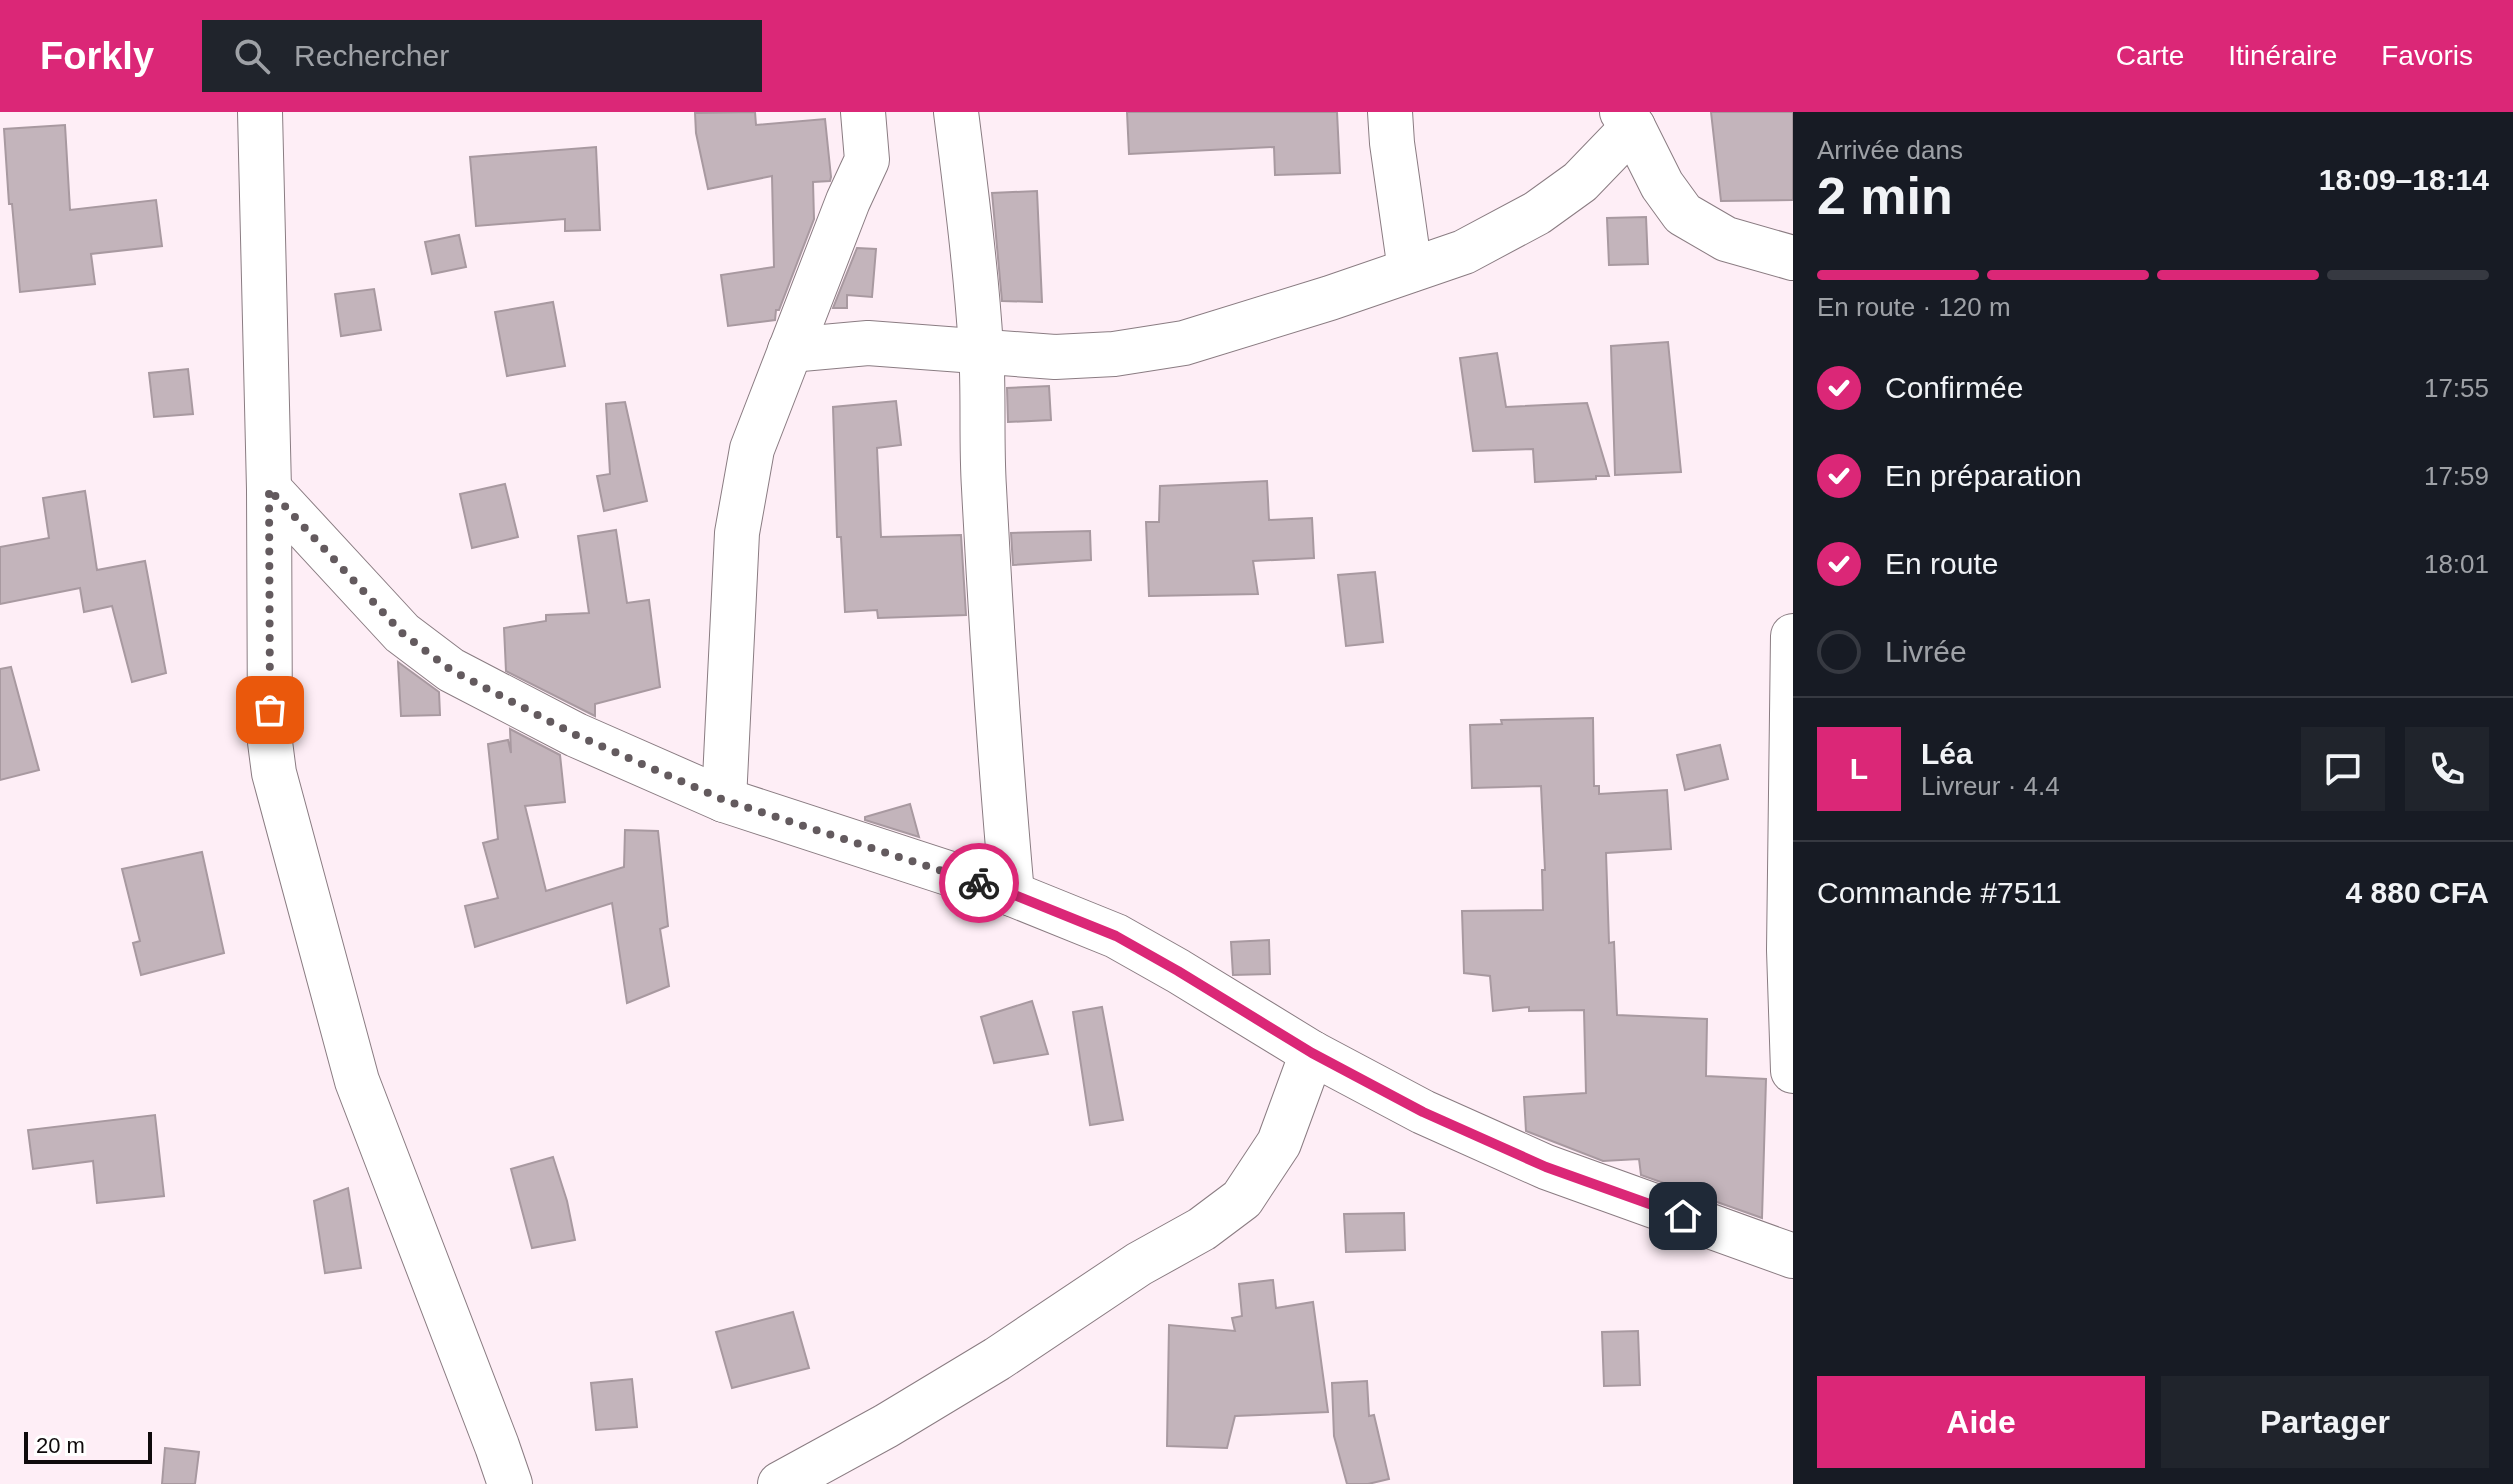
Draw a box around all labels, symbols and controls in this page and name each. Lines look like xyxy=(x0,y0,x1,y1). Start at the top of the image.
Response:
search box xyxy=(202,20,762,92)
icon: search xyxy=(230,34,274,78)
text: Forkly xyxy=(40,35,154,77)
text: Rechercher xyxy=(294,39,449,72)
text: Carte xyxy=(2116,40,2184,71)
text: Itinéraire xyxy=(2228,40,2337,71)
text: Favoris xyxy=(2381,40,2473,71)
text: Arrivée dans xyxy=(1817,135,1963,165)
text: 18:09–18:14 xyxy=(2319,163,2489,196)
text: 2 min xyxy=(1817,167,1953,225)
text: En route · 120 m xyxy=(1817,292,2011,322)
icon: check xyxy=(1817,366,1861,410)
text: Confirmée xyxy=(1885,371,2023,404)
text: 17:55 xyxy=(2424,373,2489,403)
icon: check xyxy=(1817,454,1861,498)
text: En préparation xyxy=(1885,459,2082,492)
text: 17:59 xyxy=(2424,461,2489,491)
icon: check xyxy=(1817,542,1861,586)
text: En route xyxy=(1885,547,1998,580)
text: 18:01 xyxy=(2424,549,2489,579)
text: Livrée xyxy=(1885,635,1967,668)
pin xyxy=(236,676,304,744)
icon: bag xyxy=(248,688,292,732)
button: chat xyxy=(2301,727,2385,811)
button: phone xyxy=(2405,727,2489,811)
text: Léa xyxy=(1921,737,1973,770)
text: L xyxy=(1850,752,1868,785)
text: Livreur · 4.4 xyxy=(1921,771,2060,801)
courier xyxy=(939,843,1019,923)
icon: bike xyxy=(957,861,1001,905)
text: Commande #7511 xyxy=(1817,876,2062,909)
text: 4 880 CFA xyxy=(2346,876,2489,909)
pin xyxy=(1649,1182,1717,1250)
icon: home xyxy=(1661,1194,1705,1238)
button: Aide xyxy=(1817,1376,2145,1468)
button: Partager xyxy=(2161,1376,2489,1468)
scale bar xyxy=(24,1428,152,1464)
text: 20 m xyxy=(36,1433,85,1458)

